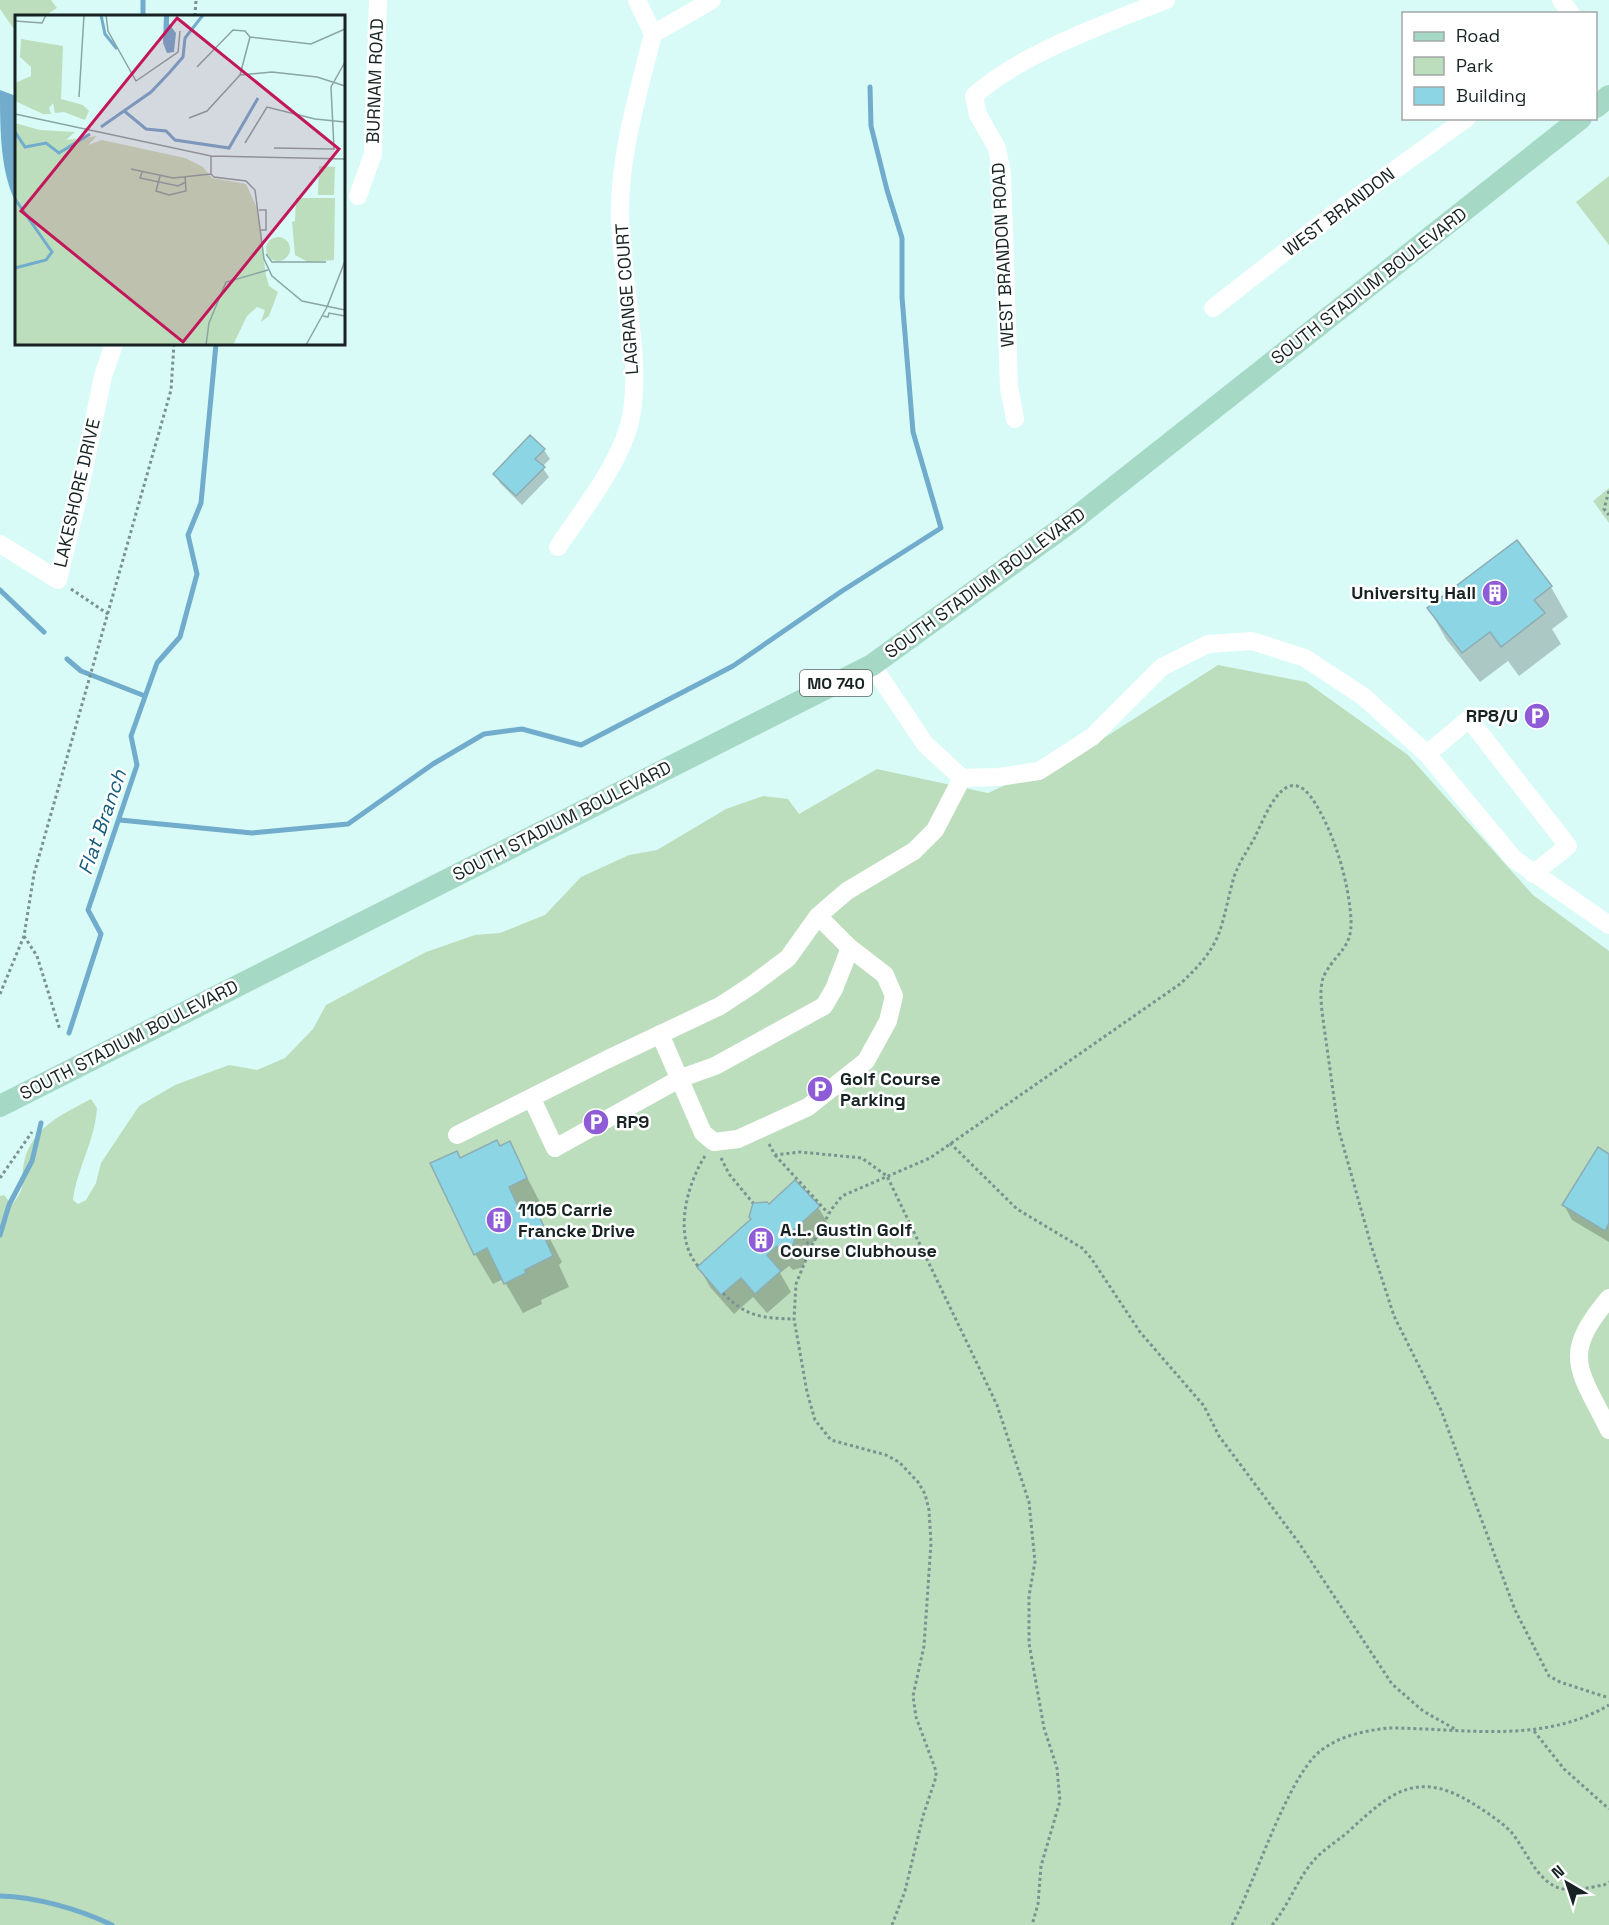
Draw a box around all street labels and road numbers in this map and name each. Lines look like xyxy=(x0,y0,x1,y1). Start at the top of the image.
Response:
street label: BURNAM ROAD xyxy=(361,18,388,144)
street label: WEST BRANDON ROAD xyxy=(986,162,1019,348)
street label: WEST BRANDON xyxy=(1278,162,1399,261)
street label: SOUTH STADIUM BOULEVARD xyxy=(1266,202,1471,369)
street label: LAGRANGE COURT xyxy=(610,222,643,375)
street label: LAKESHORE DRIVE xyxy=(48,416,105,570)
street label: SOUTH STADIUM BOULEVARD xyxy=(880,502,1090,663)
road number: MO 740 xyxy=(800,670,872,696)
street label: SOUTH STADIUM BOULEVARD xyxy=(449,755,675,886)
street label: SOUTH STADIUM BOULEVARD xyxy=(16,974,242,1105)

